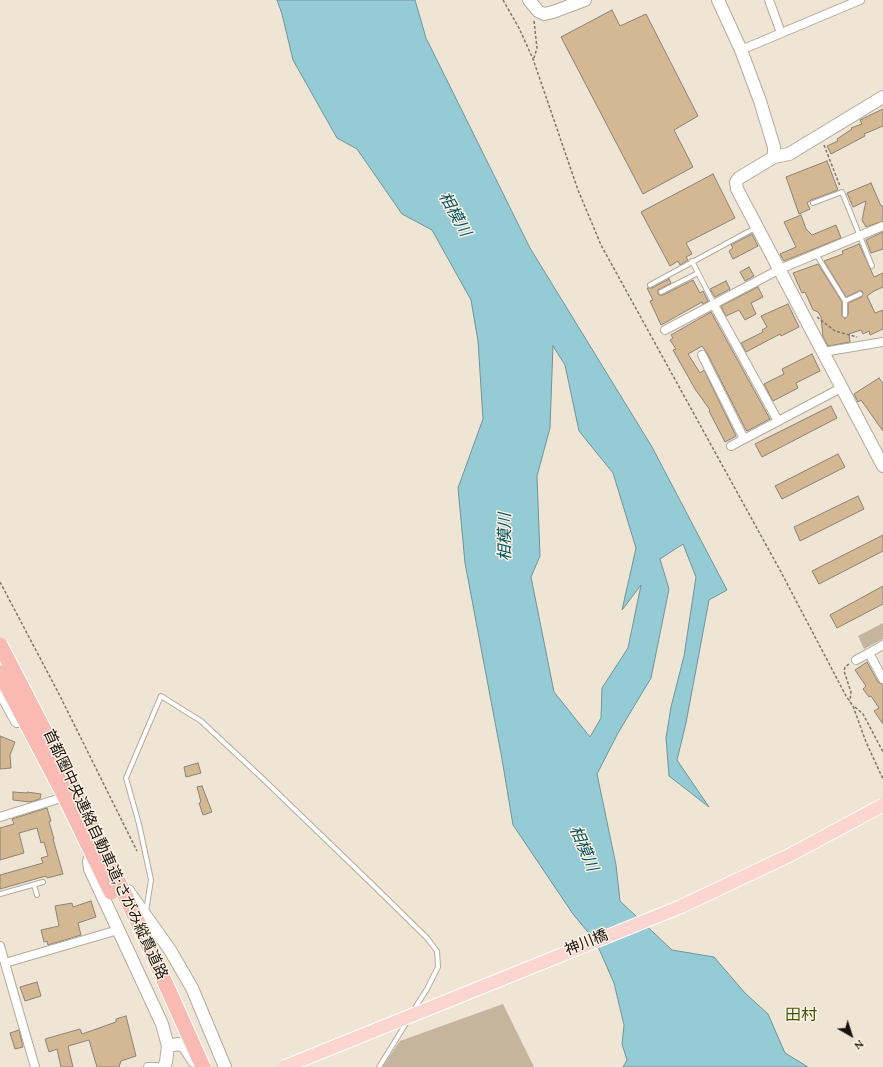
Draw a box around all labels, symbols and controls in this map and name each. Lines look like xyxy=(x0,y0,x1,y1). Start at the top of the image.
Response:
water label: 相模川 xyxy=(433,189,473,241)
water label: 相模川 xyxy=(497,513,517,561)
street label: 首都圏中央連絡自動車道;さがみ縦貫道路 xyxy=(38,727,170,983)
water label: 相模川 xyxy=(564,823,600,875)
street label: 神川橋 xyxy=(563,927,611,961)
district label: 田村 xyxy=(785,1007,817,1027)
north arrow xyxy=(831,1015,871,1055)
text: N xyxy=(850,1035,868,1054)

